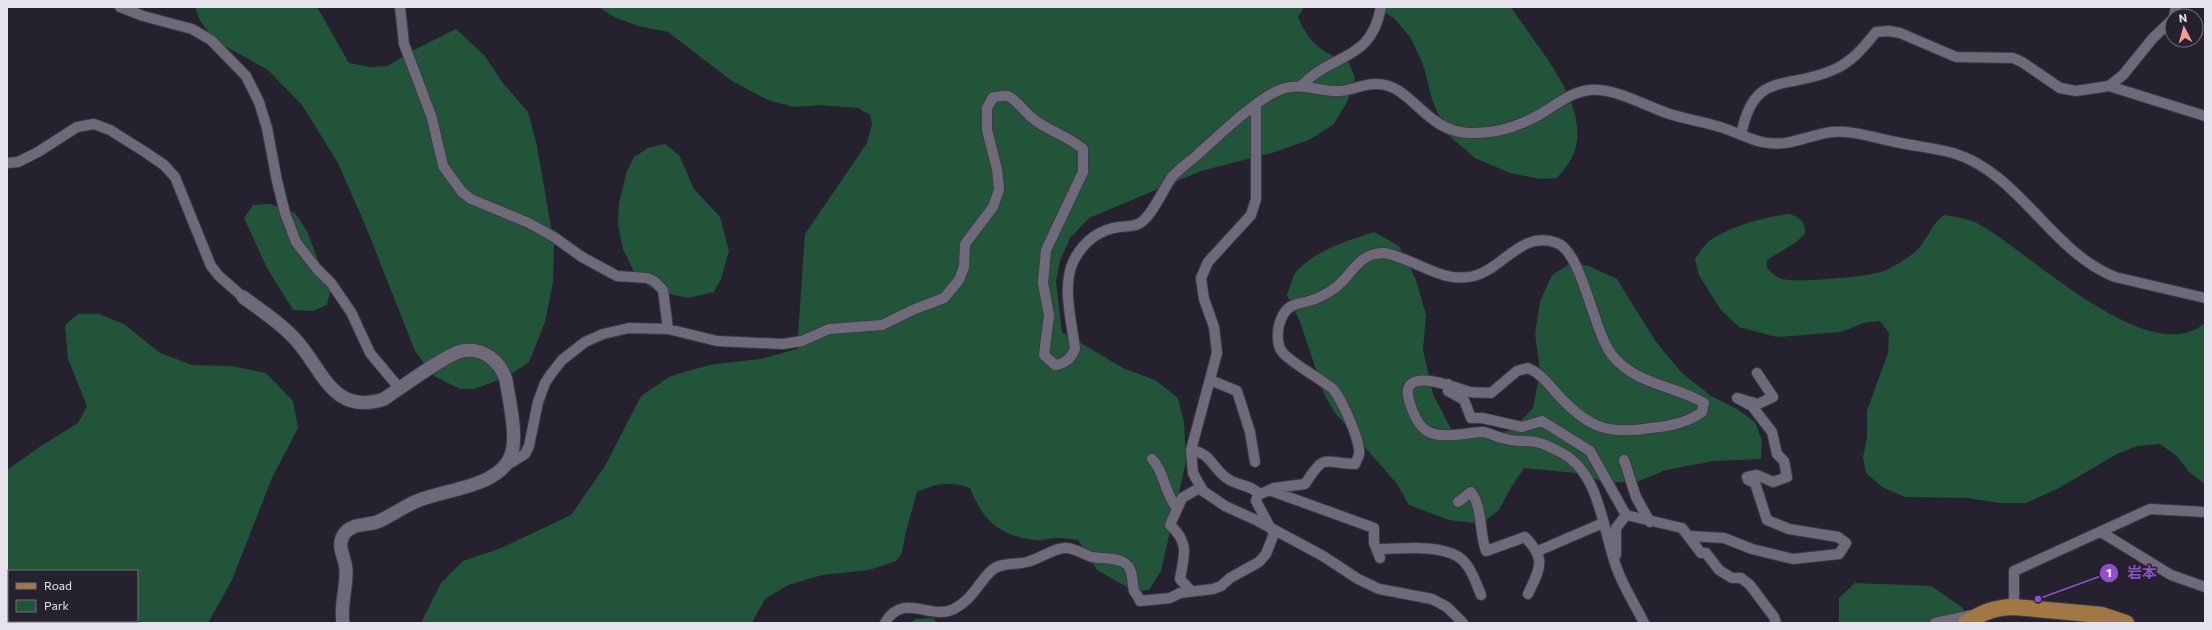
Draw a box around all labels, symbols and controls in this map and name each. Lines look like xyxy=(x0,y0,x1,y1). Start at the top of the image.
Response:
north arrow xyxy=(2164,8,2204,48)
text: N xyxy=(2178,11,2188,24)
callout: 岩本 xyxy=(2099,559,2165,586)
text: 岩本 xyxy=(2127,563,2157,581)
text: 1 xyxy=(2106,565,2112,579)
legend xyxy=(8,570,138,622)
text: Road xyxy=(44,578,72,592)
text: Park xyxy=(44,598,70,612)

